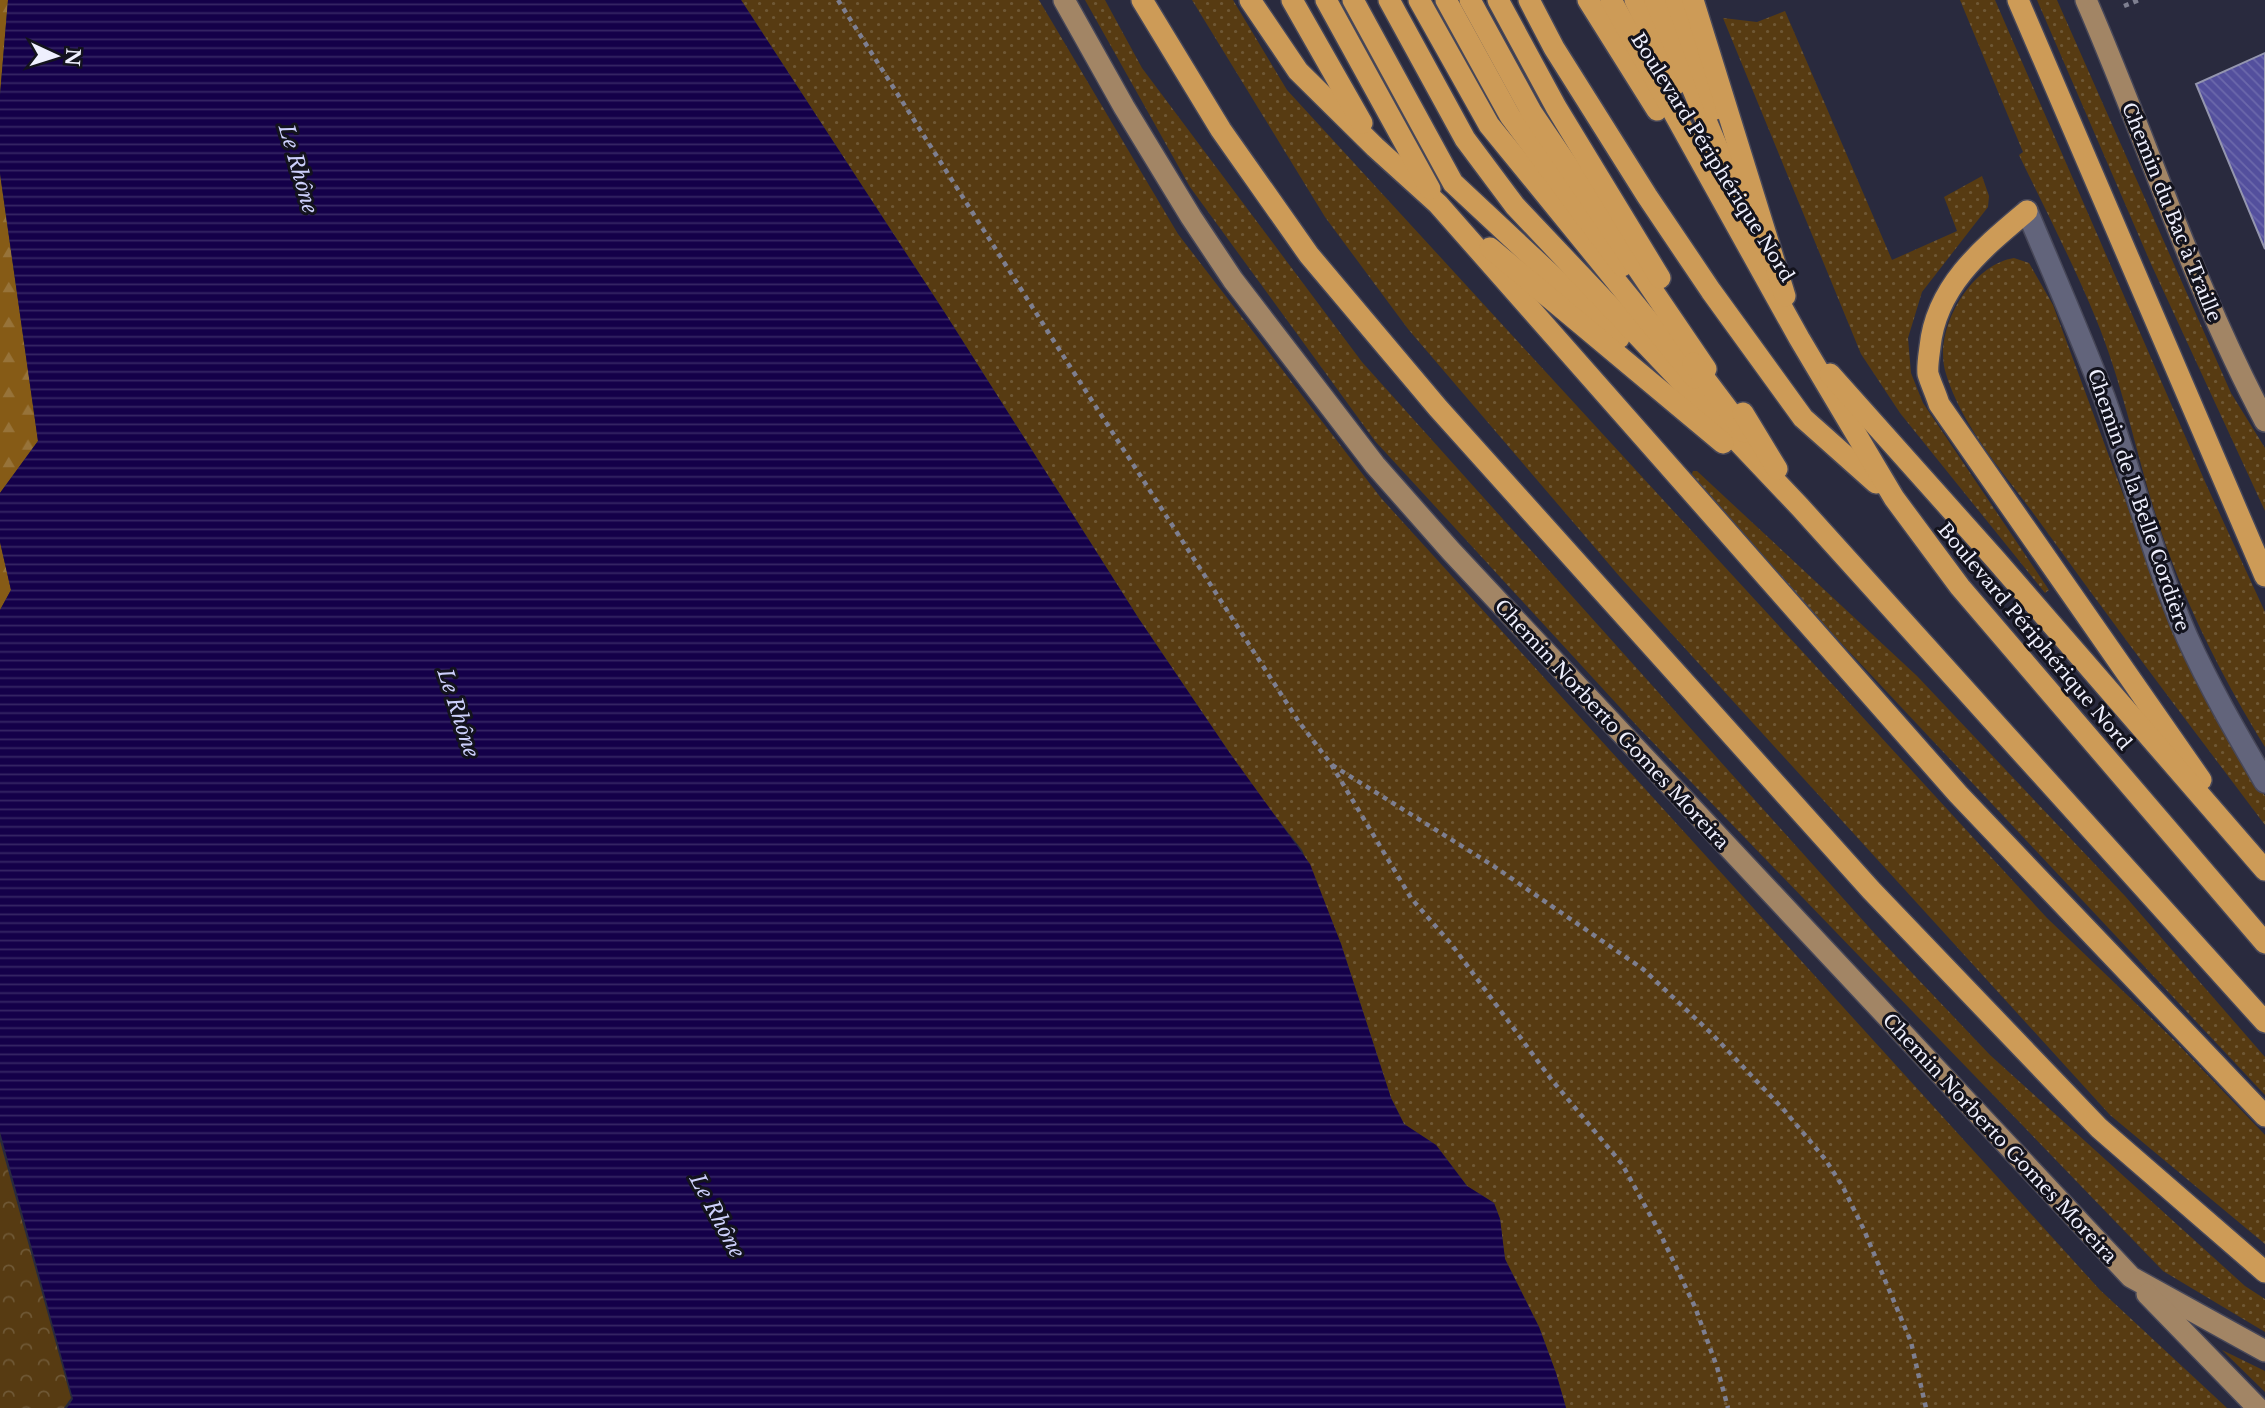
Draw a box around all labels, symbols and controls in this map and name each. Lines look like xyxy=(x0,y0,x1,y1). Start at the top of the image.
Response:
north arrow xyxy=(21,21,91,91)
street label: Boulevard Périphérique Nord xyxy=(1626,29,1799,286)
text: N xyxy=(60,47,85,67)
street label: Chemin du Bac à Traille xyxy=(2117,99,2226,325)
water label: Le Rhône xyxy=(273,120,323,217)
street label: Chemin de la Belle Cordière xyxy=(2083,366,2194,635)
street label: Boulevard Périphérique Nord xyxy=(1933,518,2136,755)
street label: Chemin Norberto Gomes Moreira xyxy=(1490,595,1734,854)
water label: Le Rhône xyxy=(431,664,485,761)
street label: Chemin Norberto Gomes Moreira xyxy=(1878,1009,2122,1268)
water label: Le Rhône xyxy=(683,1168,750,1263)

